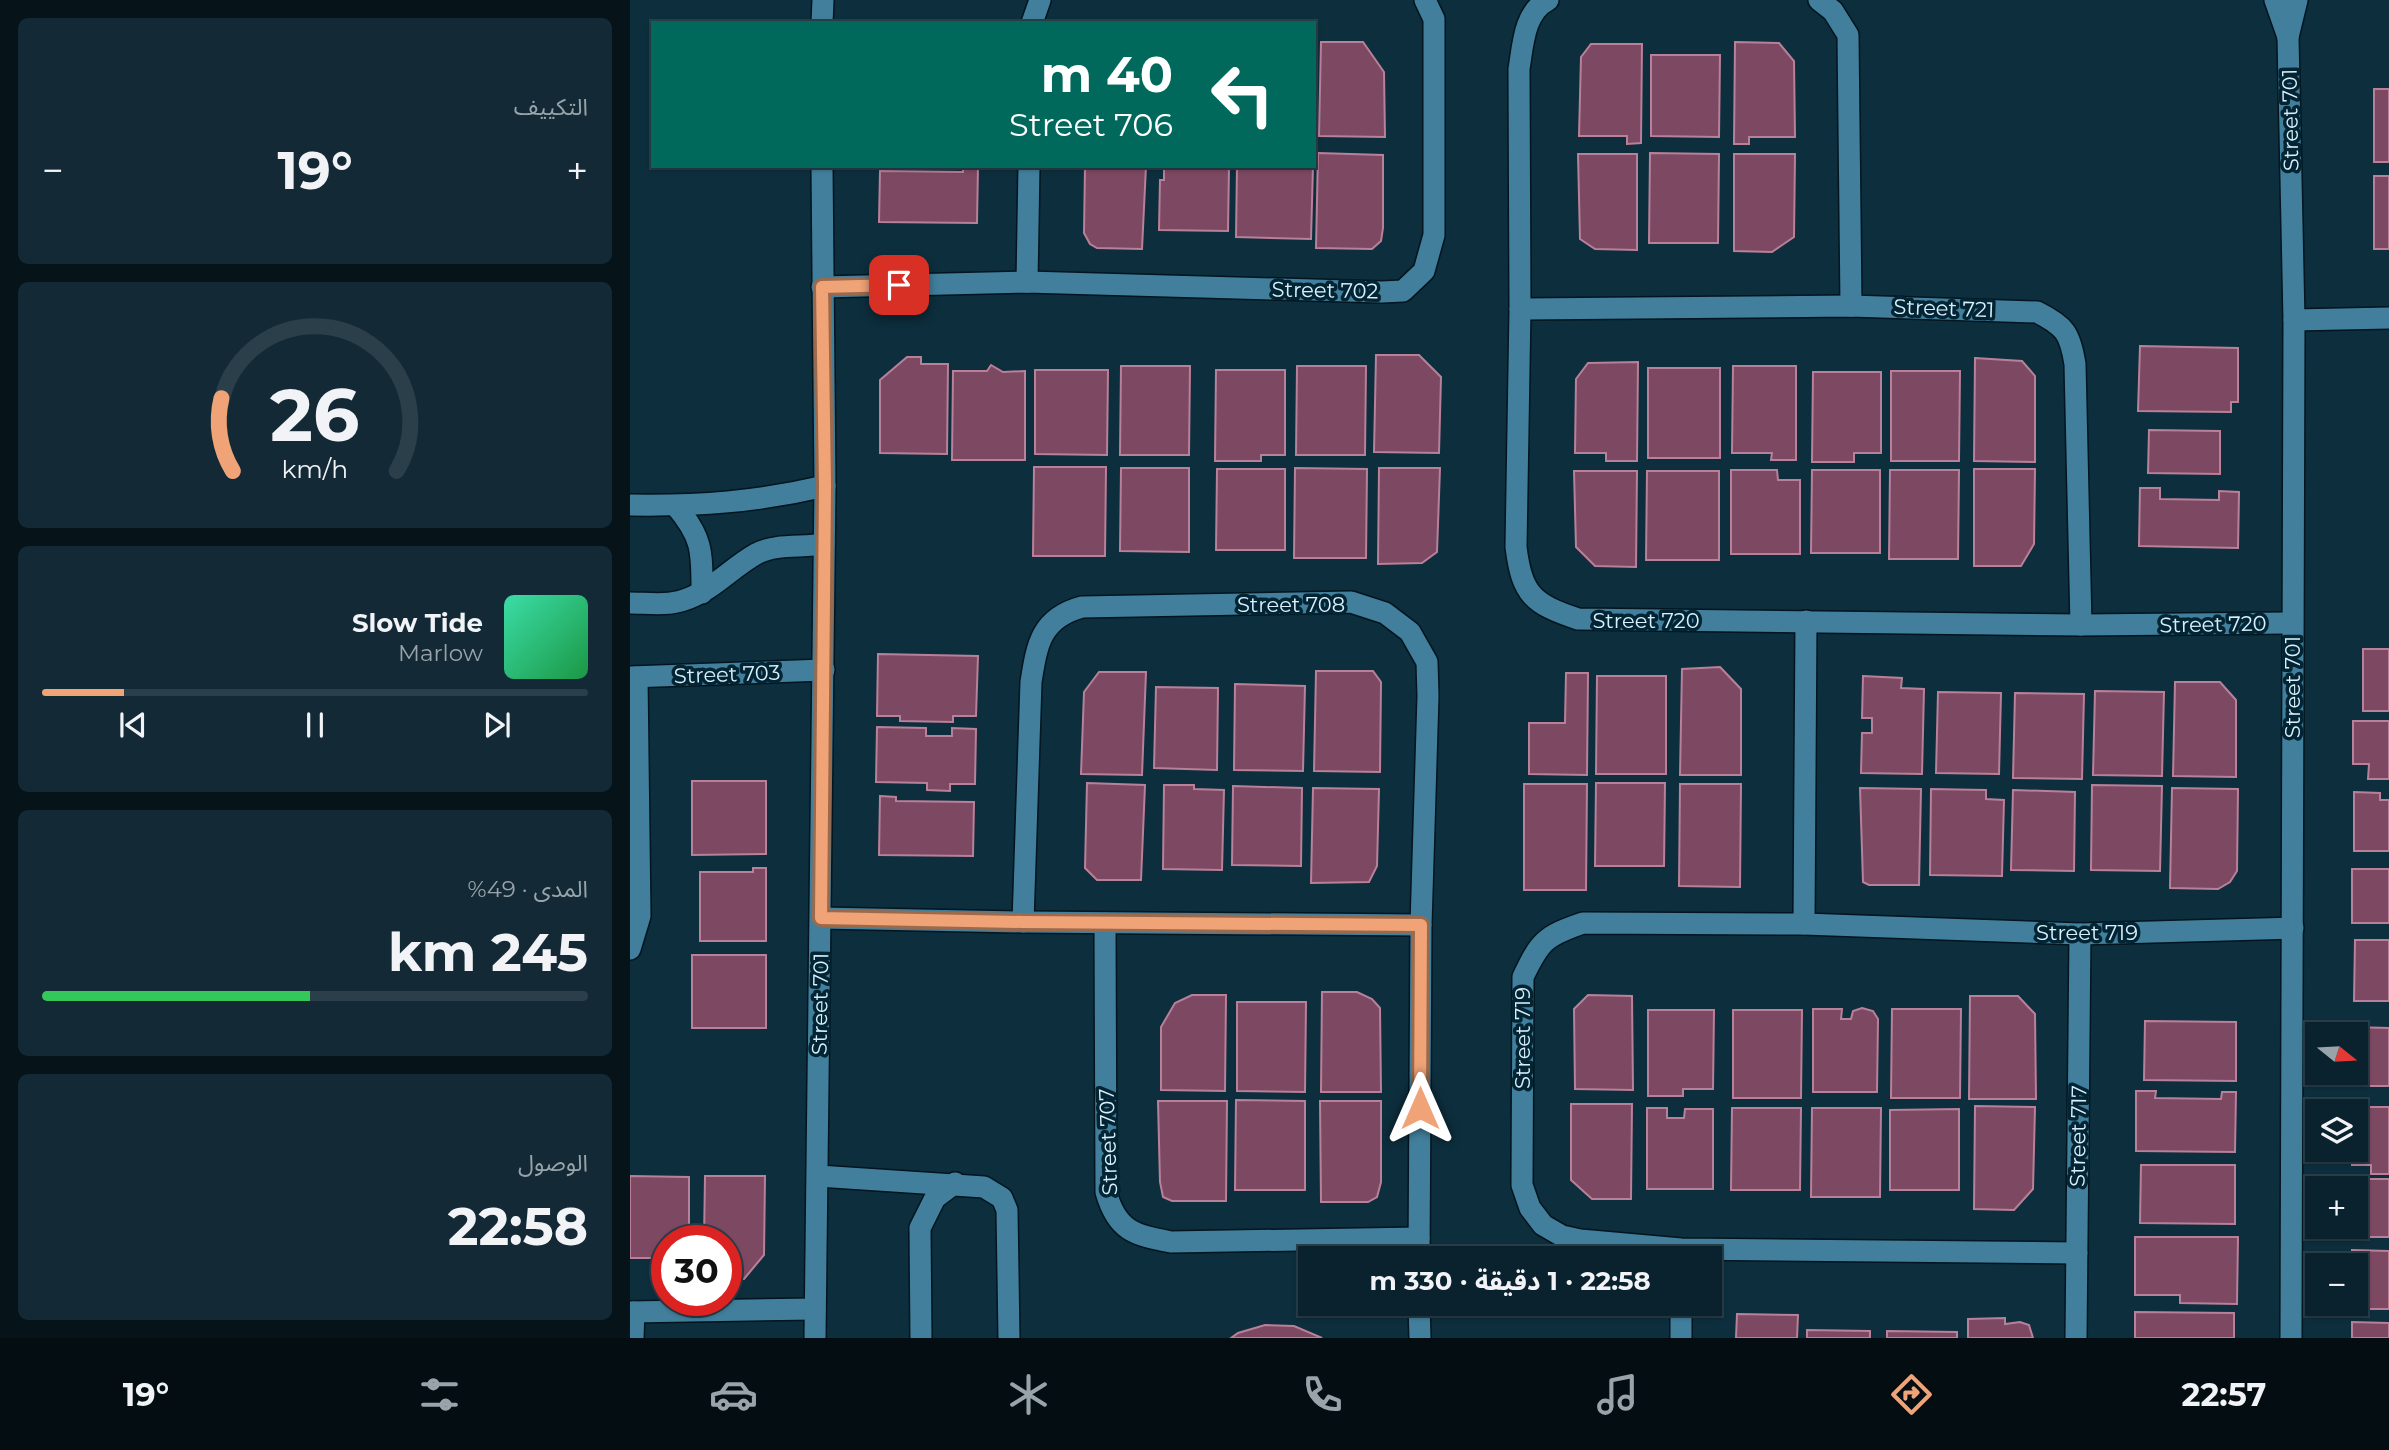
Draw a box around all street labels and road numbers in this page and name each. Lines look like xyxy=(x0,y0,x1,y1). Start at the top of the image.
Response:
street label: Street 701 xyxy=(2277,69,2303,171)
street label: Street 702 xyxy=(1271,277,1379,303)
street label: Street 721 xyxy=(1893,294,1995,322)
street label: Street 708 xyxy=(1237,592,1345,617)
street label: Street 720 xyxy=(1592,608,1700,633)
street label: Street 720 xyxy=(2159,611,2267,637)
street label: Street 701 xyxy=(2280,636,2305,738)
street label: Street 703 xyxy=(673,660,781,688)
street label: Street 719 xyxy=(2036,920,2138,945)
street label: Street 701 xyxy=(807,953,833,1055)
street label: Street 719 xyxy=(1510,987,1535,1089)
street label: Street 717 xyxy=(2065,1085,2091,1187)
street label: Street 707 xyxy=(1094,1088,1122,1196)

